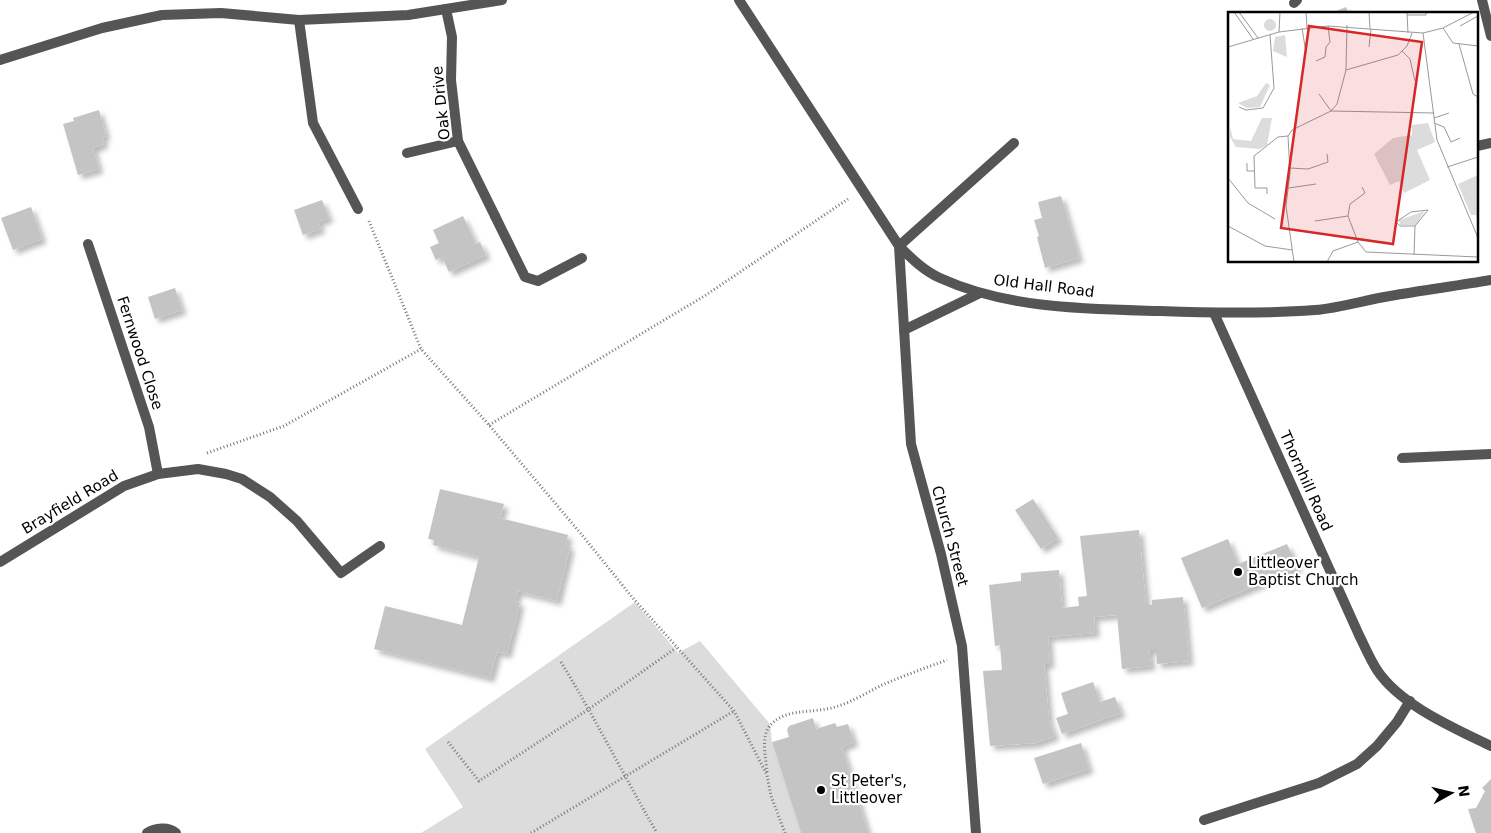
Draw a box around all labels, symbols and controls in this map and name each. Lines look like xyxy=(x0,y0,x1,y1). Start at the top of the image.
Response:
inset map xyxy=(1228,12,1478,262)
street label: Oak Drive xyxy=(428,65,454,141)
street label: Old Hall Road xyxy=(993,271,1095,301)
street label: Fernwood Close xyxy=(113,294,167,412)
street label: Thornhill Road xyxy=(1275,427,1336,534)
street label: Brayfield Road xyxy=(19,466,121,538)
street label: Church Street xyxy=(928,484,972,588)
place label: Littleover Baptist Church xyxy=(1248,554,1359,589)
marker: Littleover Baptist Church xyxy=(1232,566,1244,578)
north arrow xyxy=(1426,768,1476,818)
place label: St Peter's, Littleover xyxy=(831,772,907,807)
marker: St Peter's, Littleover xyxy=(815,784,827,796)
text: N xyxy=(1455,784,1473,798)

